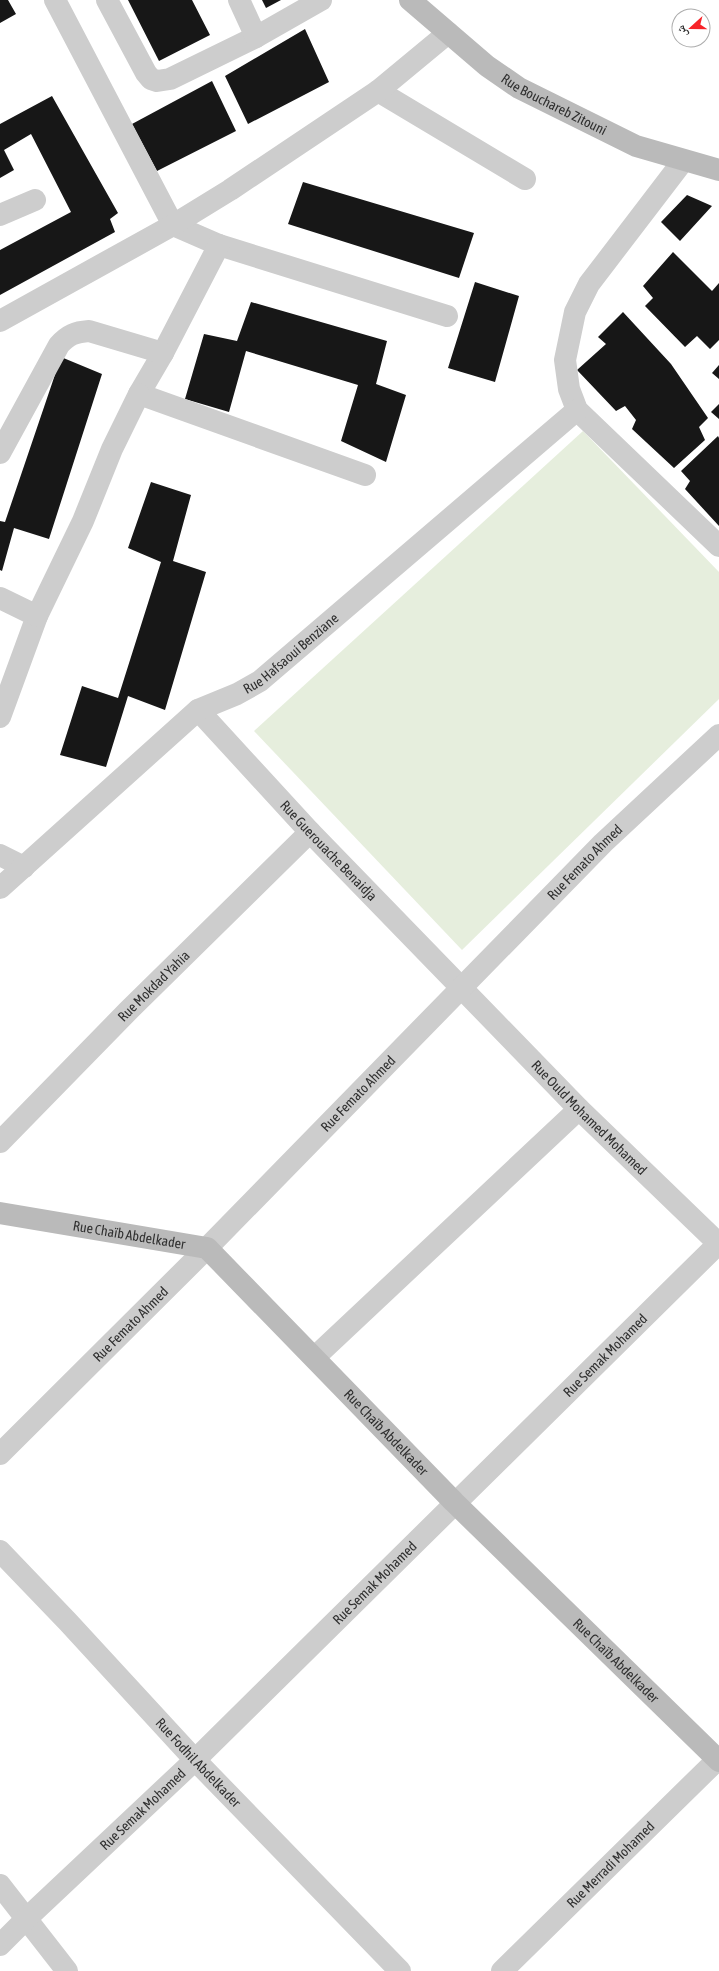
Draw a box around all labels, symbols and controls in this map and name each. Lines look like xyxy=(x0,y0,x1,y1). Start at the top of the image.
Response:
north arrow xyxy=(671,8,711,48)
text: ش xyxy=(674,23,691,39)
street label: Rue Bouchareb Zitouni xyxy=(498,70,609,138)
street label: Rue Hafsaoui Benziane xyxy=(240,610,341,697)
street label: Rue Guerouache Benaidja xyxy=(277,797,380,904)
street label: Rue Femato Ahmed xyxy=(544,821,625,903)
street label: Rue Mokdad Yahia xyxy=(114,947,193,1025)
street label: Rue Femato Ahmed xyxy=(317,1052,398,1135)
street label: Rue Ould Mohamed Mohamed xyxy=(528,1057,650,1178)
street label: Rue Chaïb Abdelkader xyxy=(72,1217,187,1252)
street label: Rue Femato Ahmed xyxy=(90,1283,171,1365)
street label: Rue Semak Mohamed xyxy=(560,1311,650,1400)
street label: Rue Chaïb Abdelkader xyxy=(341,1386,432,1479)
street label: Rue Semak Mohamed xyxy=(329,1538,420,1628)
street label: Rue Chaïb Abdelkader xyxy=(570,1615,663,1707)
street label: Rue Fodhil Abdelkader xyxy=(153,1715,245,1811)
street label: Rue Semak Mohamed xyxy=(97,1765,189,1853)
street label: Rue Merradi Mohamed xyxy=(563,1818,658,1911)

